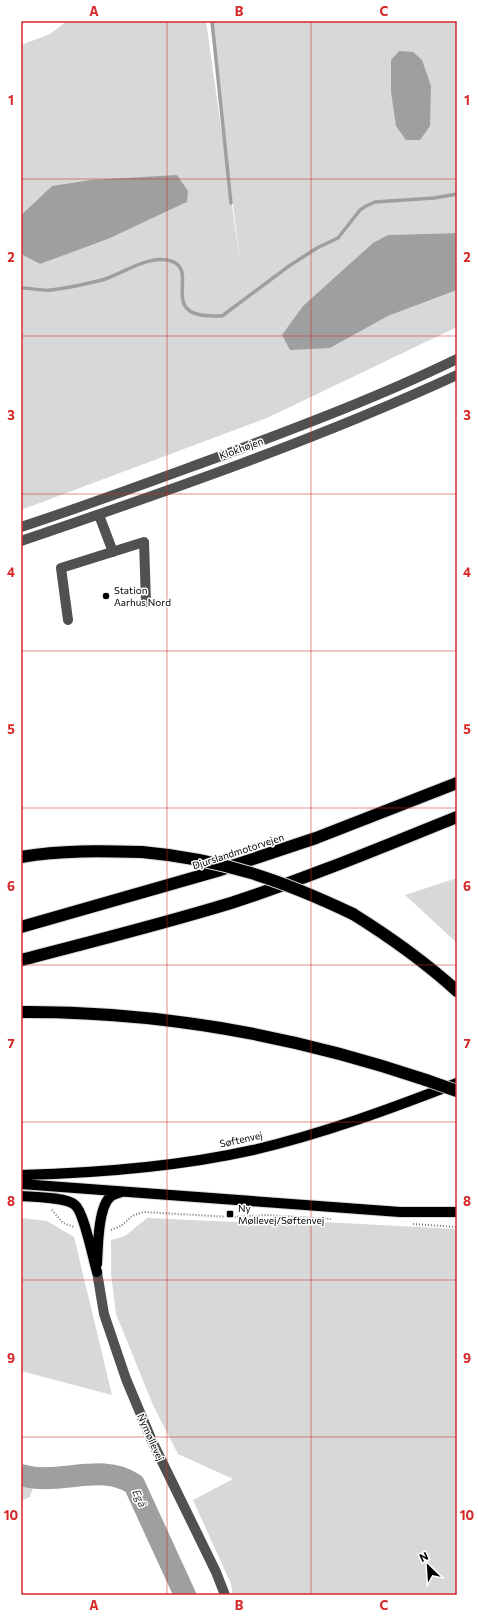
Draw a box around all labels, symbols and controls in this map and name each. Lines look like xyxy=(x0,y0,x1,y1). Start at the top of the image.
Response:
text: A xyxy=(89,3,99,19)
text: B xyxy=(235,3,244,19)
text: C xyxy=(380,3,389,19)
text: 1 xyxy=(8,92,14,108)
text: 1 xyxy=(464,92,470,108)
text: 2 xyxy=(7,249,15,265)
text: 2 xyxy=(463,249,471,265)
text: 3 xyxy=(7,407,15,423)
text: 3 xyxy=(463,407,471,423)
street label: Klokhøjen xyxy=(217,435,265,461)
text: 4 xyxy=(7,564,15,580)
text: 4 xyxy=(463,564,471,580)
place label: Station Aarhus Nord xyxy=(114,584,171,608)
marker: Station Aarhus Nord xyxy=(101,591,111,601)
text: 5 xyxy=(7,721,15,737)
text: 5 xyxy=(463,721,471,737)
street label: Djurslandmotorvejen xyxy=(191,831,285,871)
text: 6 xyxy=(7,878,15,894)
text: 6 xyxy=(463,878,471,894)
text: 7 xyxy=(7,1035,15,1051)
text: 7 xyxy=(463,1035,471,1051)
street label: Søftenvej xyxy=(219,1129,263,1149)
text: 8 xyxy=(7,1193,15,1209)
text: 8 xyxy=(463,1193,471,1209)
place label: Ny Møllevej/Søftenvej xyxy=(238,1202,324,1226)
marker: Ny Møllevej/Søftenvej xyxy=(225,1209,235,1219)
text: 9 xyxy=(7,1350,15,1366)
text: 9 xyxy=(463,1350,471,1366)
street label: Nymøllevej xyxy=(135,1412,167,1462)
water label: Egå xyxy=(130,1487,150,1509)
text: 10 xyxy=(4,1507,19,1523)
text: 10 xyxy=(460,1507,475,1523)
north arrow xyxy=(408,1546,448,1586)
text: N xyxy=(417,1549,430,1564)
text: A xyxy=(89,1597,99,1613)
text: B xyxy=(235,1597,244,1613)
text: C xyxy=(380,1597,389,1613)

